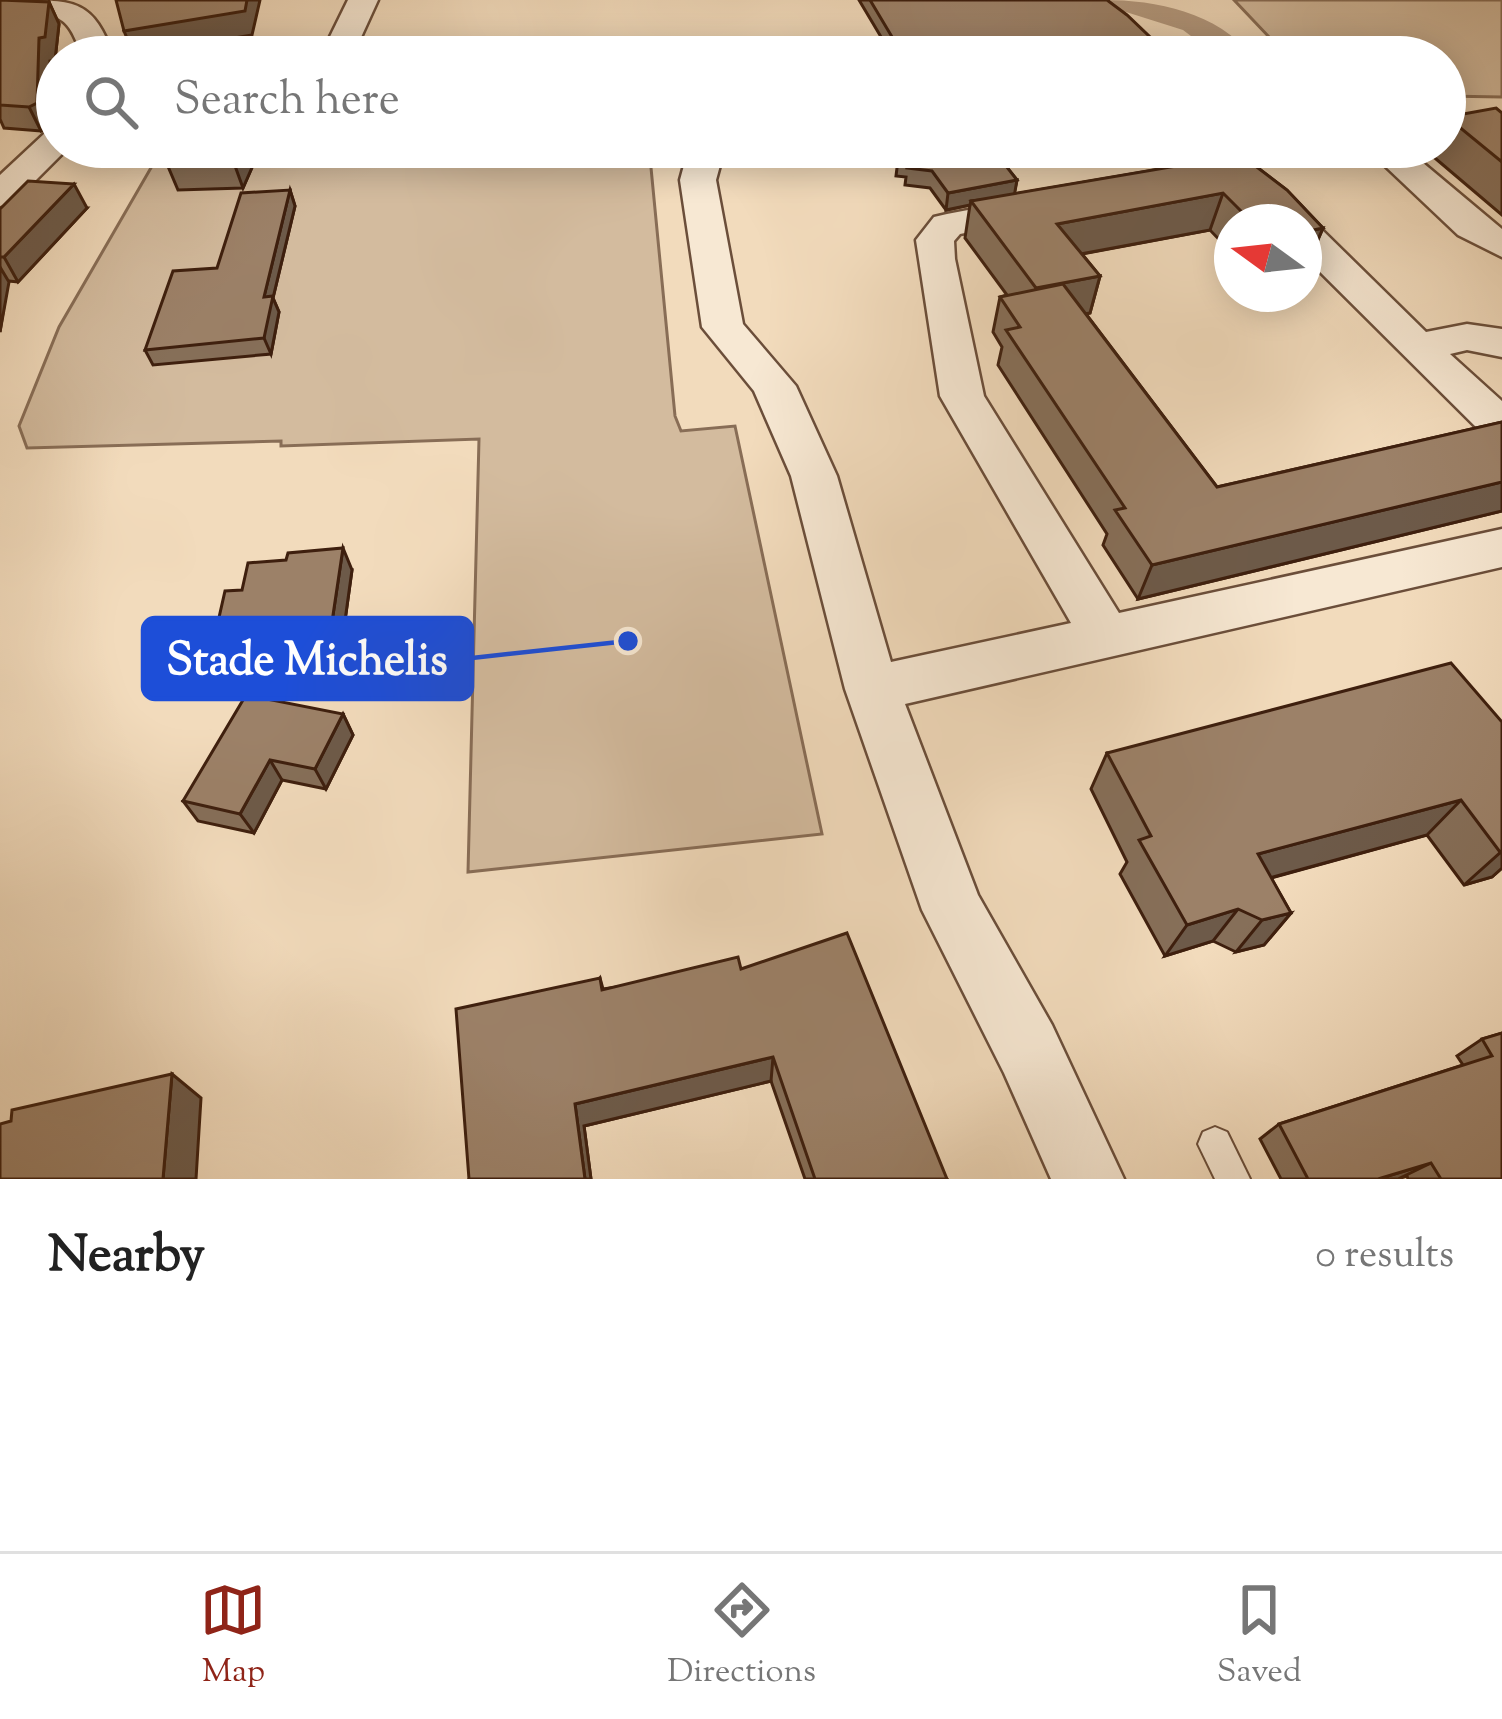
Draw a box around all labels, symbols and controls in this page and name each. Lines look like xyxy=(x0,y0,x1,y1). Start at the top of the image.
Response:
search box xyxy=(36,36,1466,168)
icon: search xyxy=(78,69,144,135)
text: Search here xyxy=(174,70,400,135)
north arrow xyxy=(1214,204,1322,312)
callout: Stade Michelis xyxy=(143,618,472,699)
text: Stade Michelis xyxy=(166,631,448,696)
text: Nearby xyxy=(48,1221,205,1294)
text: 0 results xyxy=(1315,1229,1454,1285)
tab: Map xyxy=(200,1577,266,1697)
tab: Directions xyxy=(667,1577,816,1697)
tab: Saved xyxy=(1217,1577,1302,1697)

